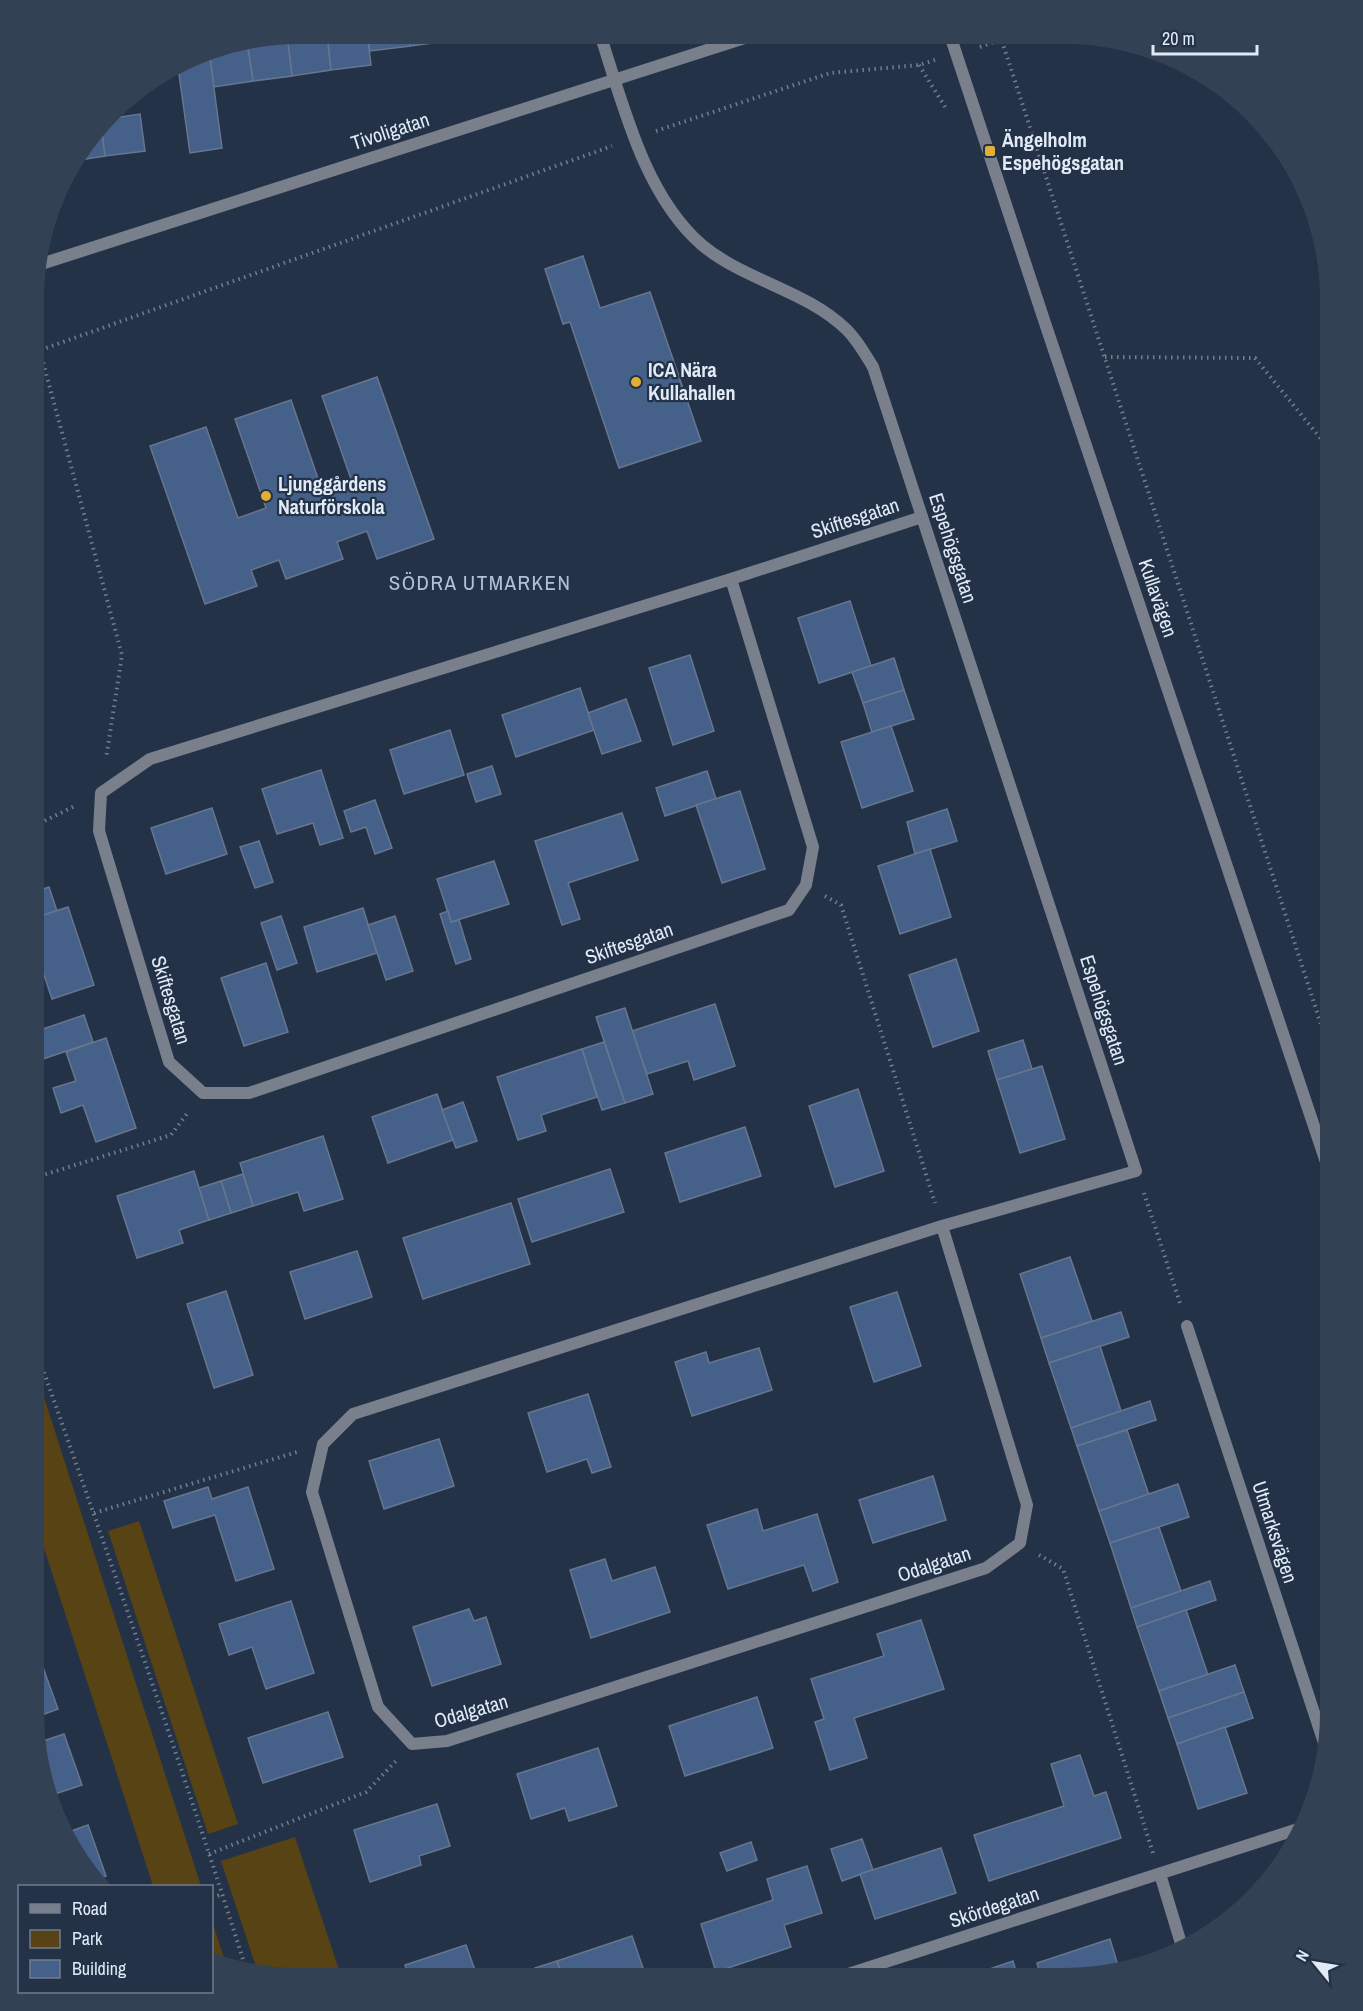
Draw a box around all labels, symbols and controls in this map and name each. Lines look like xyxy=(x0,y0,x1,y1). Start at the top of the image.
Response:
scale bar xyxy=(1153,18,1256,56)
text: 20 m xyxy=(1162,26,1195,51)
street label: Tivoligatan xyxy=(347,105,432,156)
place label: Ängelholm Espehögsgatan xyxy=(1002,126,1124,176)
marker: Ängelholm Espehögsgatan xyxy=(983,144,997,158)
place label: ICA Nära Kullahallen xyxy=(648,356,736,406)
marker: ICA Nära Kullahallen xyxy=(629,375,643,389)
place label: Ljunggårdens Naturförskola xyxy=(278,470,386,520)
marker: Ljunggårdens Naturförskola xyxy=(259,489,273,503)
street label: Espehögsgatan xyxy=(923,489,984,606)
street label: Skiftesgatan xyxy=(807,491,902,544)
street label: Kullavägen xyxy=(1132,555,1184,641)
district label: SÖDRA UTMARKEN xyxy=(389,568,571,597)
street label: Skiftesgatan xyxy=(581,915,676,970)
street label: Espehögsgatan xyxy=(1074,951,1135,1068)
street label: Skiftesgatan xyxy=(145,952,198,1047)
street label: Utmarksvägen xyxy=(1246,1477,1305,1586)
street label: Odalgatan xyxy=(894,1539,974,1588)
street label: Odalgatan xyxy=(431,1687,511,1734)
street label: Skördegatan xyxy=(945,1879,1042,1934)
legend xyxy=(18,1885,213,1993)
text: Road xyxy=(72,1896,107,1921)
text: Park xyxy=(72,1926,103,1951)
north arrow xyxy=(1285,1933,1345,1993)
text: N xyxy=(1290,1946,1314,1965)
text: Building xyxy=(72,1956,127,1981)

